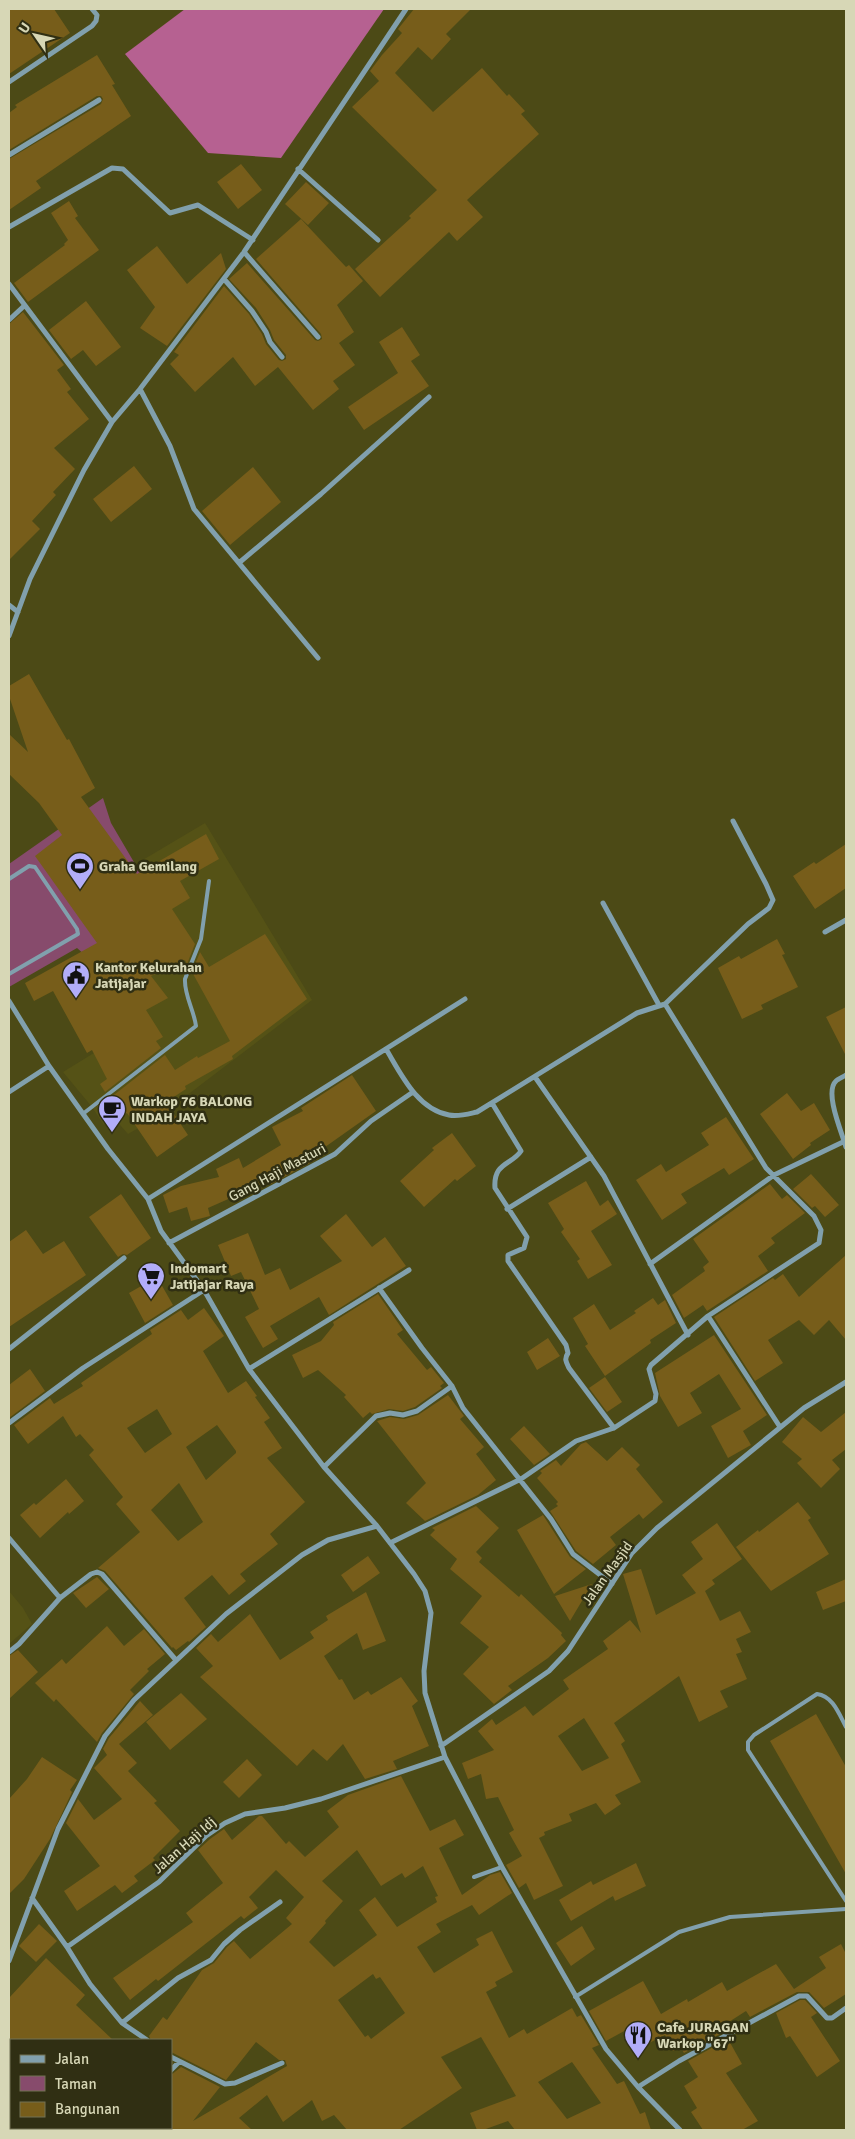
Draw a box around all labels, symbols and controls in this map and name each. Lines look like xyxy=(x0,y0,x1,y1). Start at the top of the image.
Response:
north arrow xyxy=(10,10,60,60)
text: U xyxy=(15,19,34,37)
sports icon: Graha Gemilang xyxy=(65,851,95,890)
place label: Graha Gemilang xyxy=(99,858,198,875)
place label: Kantor Kelurahan Jatijajar xyxy=(95,959,202,992)
public building icon: Kantor Kelurahan Jatijajar xyxy=(61,960,91,999)
place label: Warkop 76 BALONG INDAH JAYA xyxy=(131,1093,252,1126)
cafe icon: Warkop 76 BALONG INDAH JAYA xyxy=(97,1094,127,1133)
street label: Gang Haji Masturi xyxy=(226,1140,329,1205)
place label: Indomart Jatijajar Raya xyxy=(170,1260,254,1293)
supermarket icon: Indomart Jatijajar Raya xyxy=(136,1261,166,1300)
street label: Jalan Masjid xyxy=(579,1538,636,1608)
street label: Jalan Haji Idj xyxy=(149,1813,219,1877)
place label: Cafe JURAGAN Warkop "67" xyxy=(657,2019,749,2052)
restaurant icon: Cafe JURAGAN Warkop "67" xyxy=(623,2020,653,2059)
legend xyxy=(10,2039,172,2129)
text: Jalan xyxy=(55,2050,89,2068)
text: Taman xyxy=(55,2075,97,2093)
text: Bangunan xyxy=(55,2100,120,2118)

